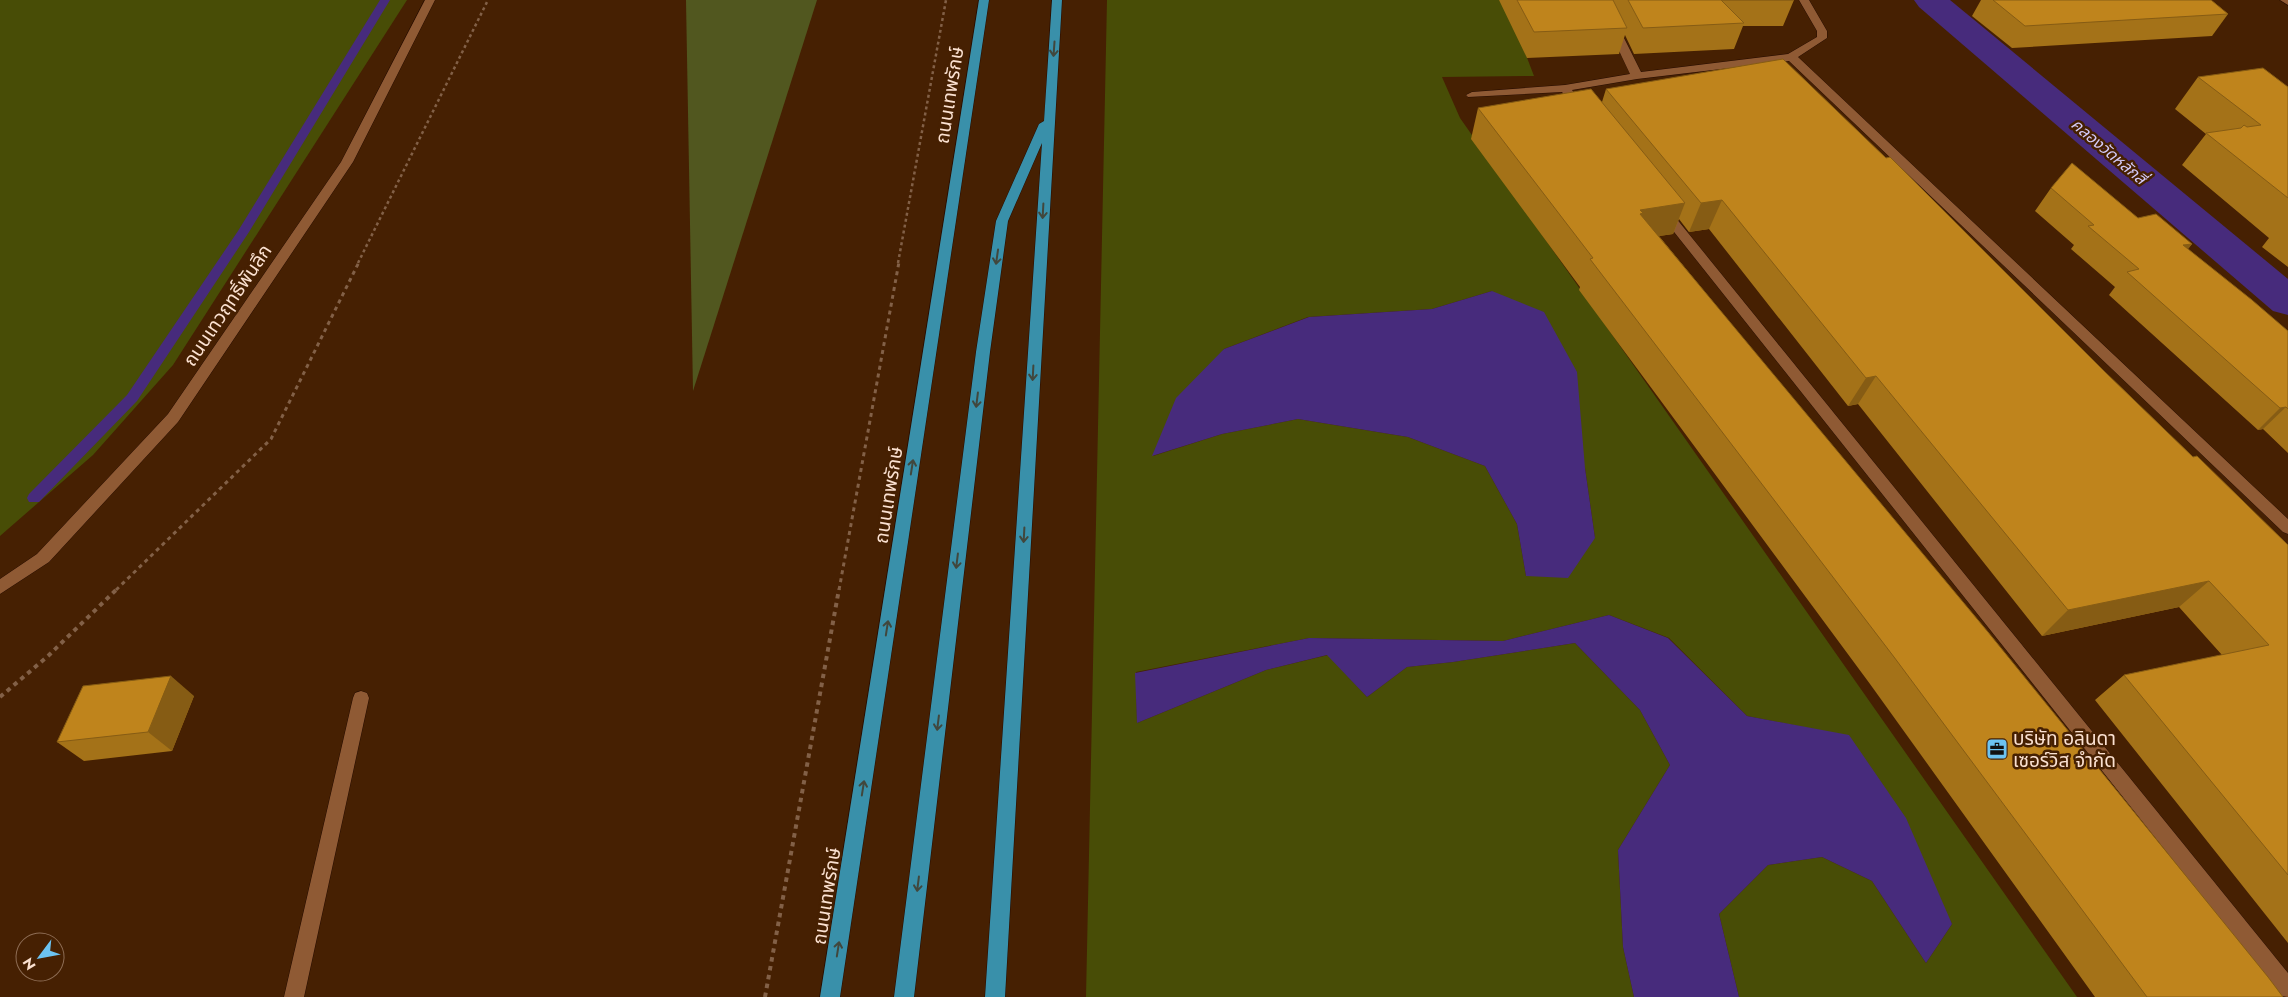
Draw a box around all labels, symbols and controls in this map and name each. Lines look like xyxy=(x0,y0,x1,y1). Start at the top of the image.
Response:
one-way arrow xyxy=(1049,40,1058,56)
street label: ถนนเทพรักษ์ xyxy=(928,45,970,146)
water label: คลองวัดหลักสี่ xyxy=(2066,113,2154,192)
one-way arrow xyxy=(1039,203,1048,219)
street label: ถนนเทวฤทธิ์พันลึก xyxy=(177,239,278,372)
one-way arrow xyxy=(992,249,1002,265)
one-way arrow xyxy=(1029,365,1038,381)
one-way arrow xyxy=(972,392,982,408)
street label: ถนนเทพรักษ์ xyxy=(867,445,909,546)
one-way arrow xyxy=(907,459,917,475)
one-way arrow xyxy=(1019,527,1028,543)
one-way arrow xyxy=(952,553,962,569)
one-way arrow xyxy=(883,620,893,636)
one-way arrow xyxy=(932,714,942,730)
place label: บริษัท อลินดา เซอร์วิส จำกัด xyxy=(2013,725,2116,774)
office icon: บริษัท อลินดา เซอร์วิส จำกัด xyxy=(1985,737,2009,761)
one-way arrow xyxy=(858,781,868,797)
street label: ถนนเทพรักษ์ xyxy=(805,846,847,947)
one-way arrow xyxy=(913,876,923,892)
north arrow xyxy=(15,932,65,982)
one-way arrow xyxy=(833,941,843,957)
text: N xyxy=(18,954,40,974)

